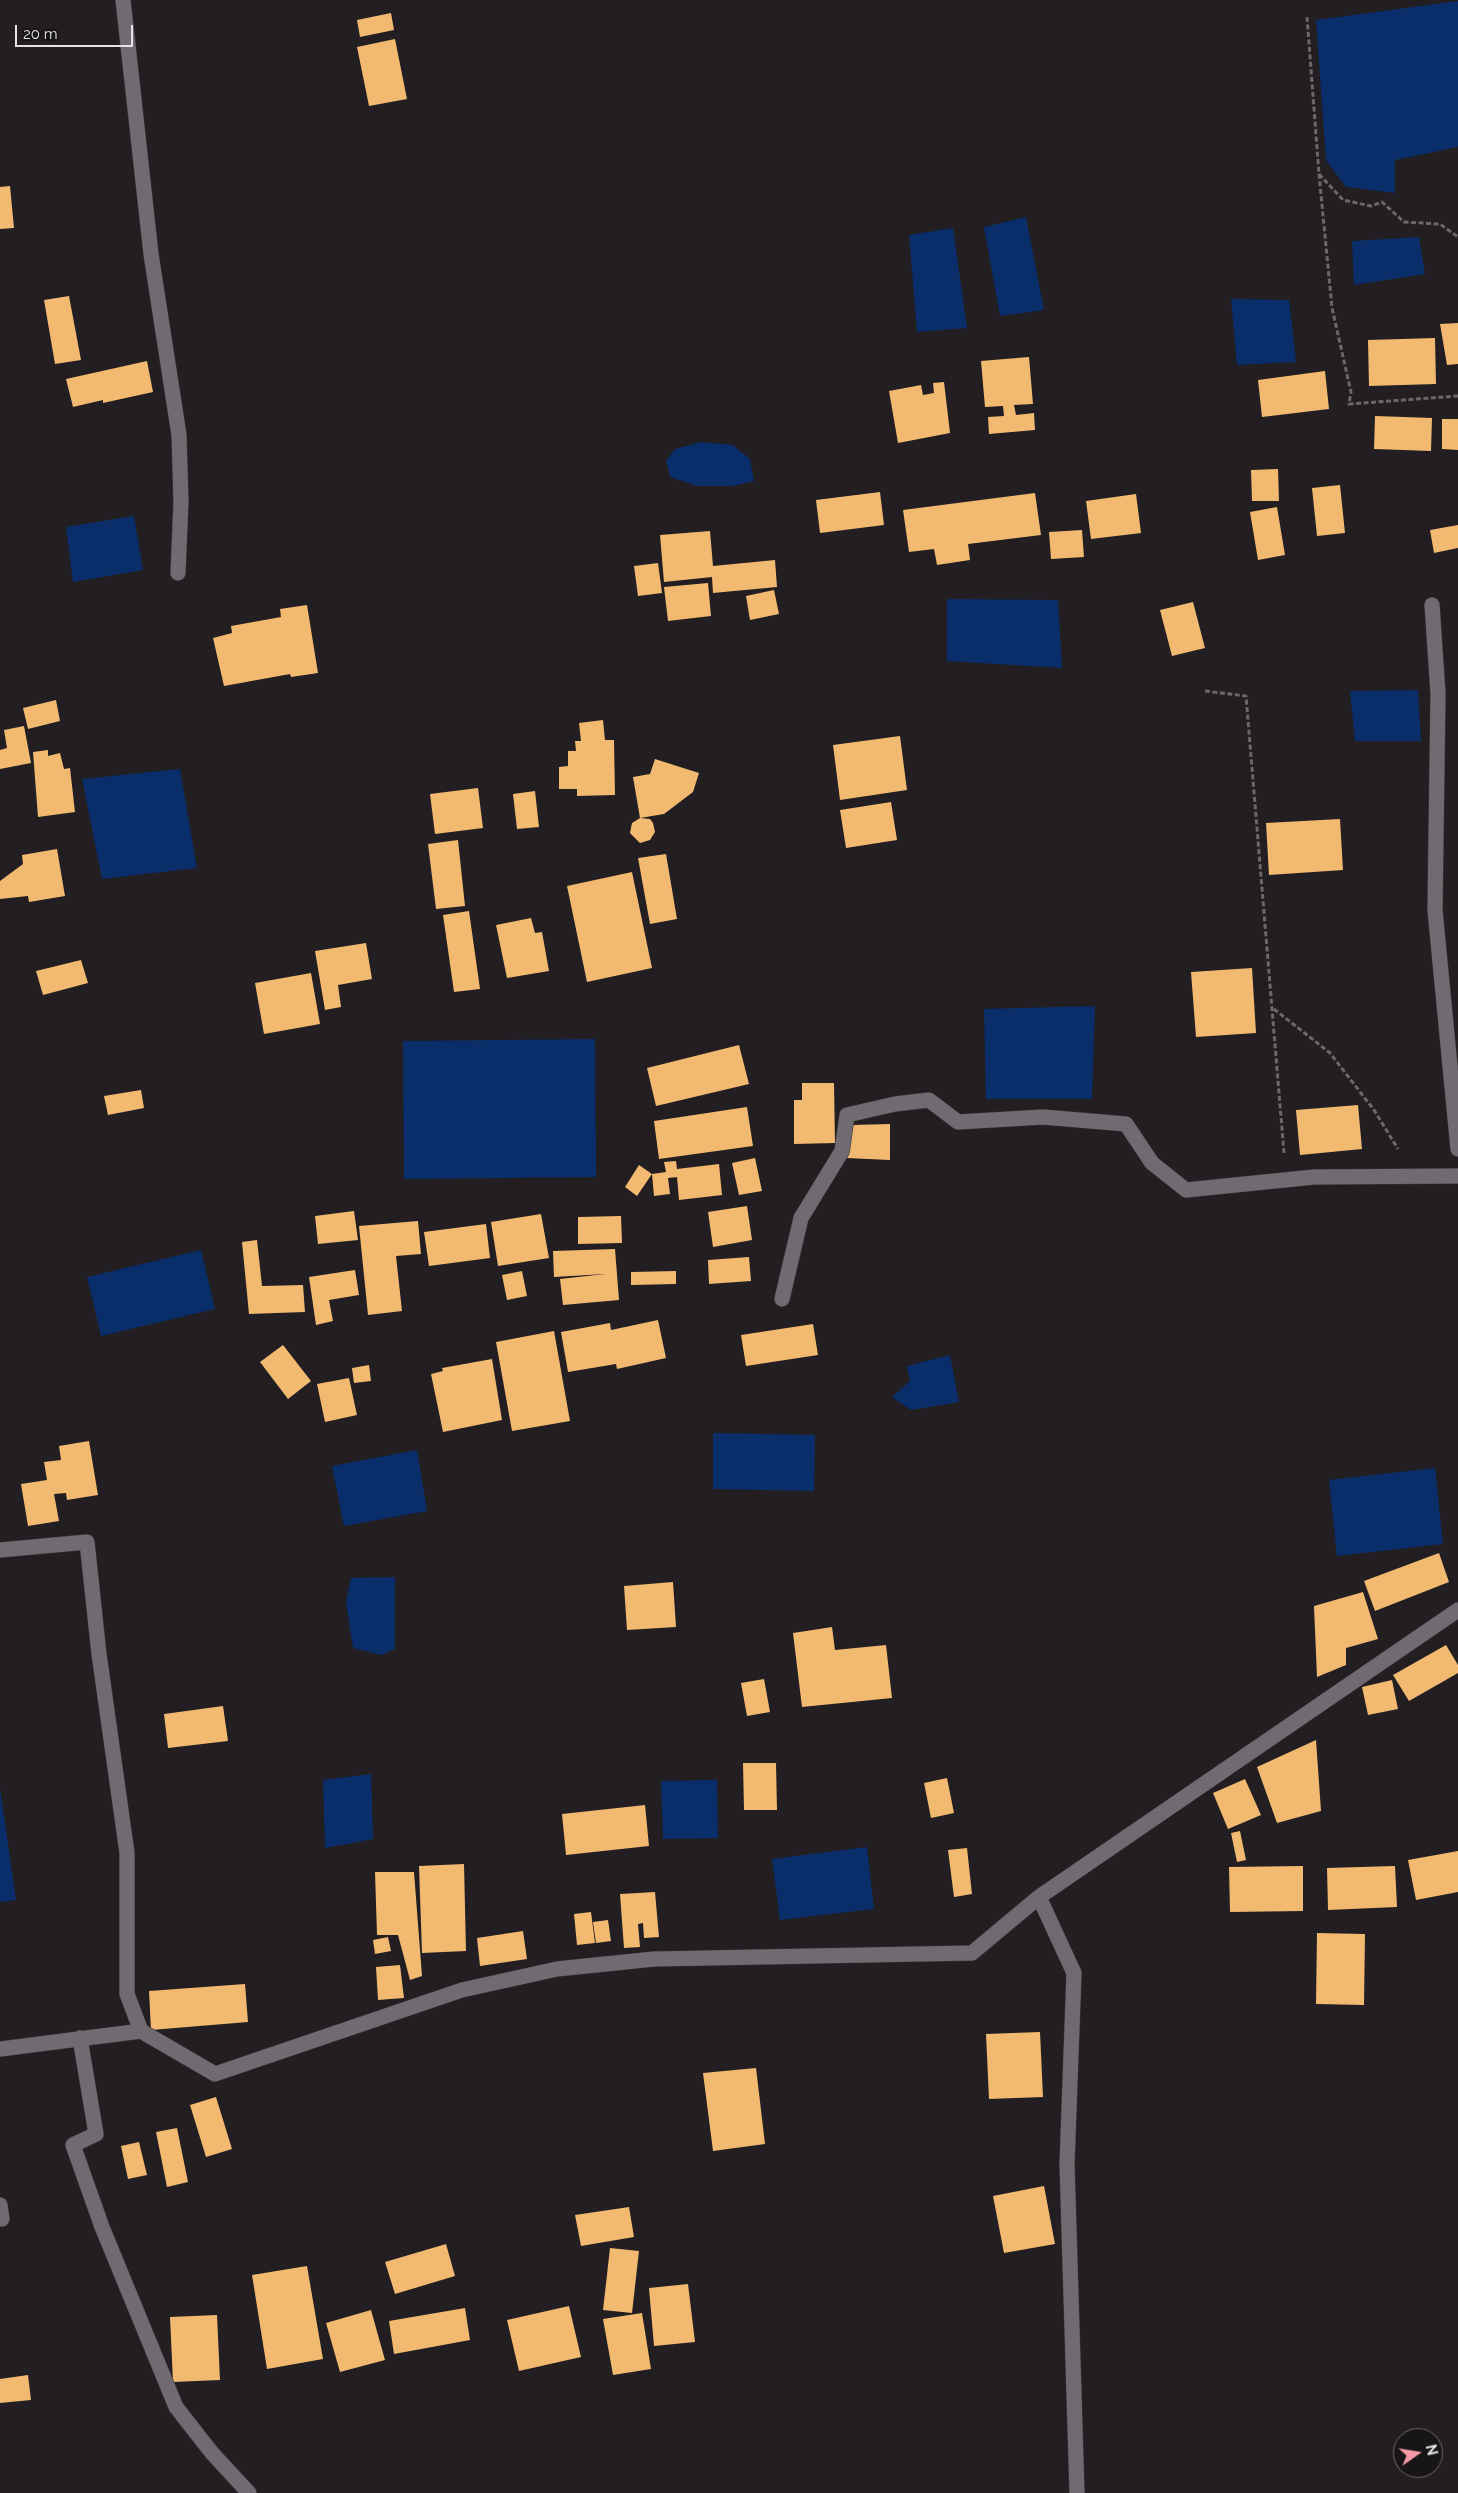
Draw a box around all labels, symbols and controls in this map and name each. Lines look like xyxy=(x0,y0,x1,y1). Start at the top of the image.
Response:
scale bar xyxy=(18,15,135,47)
text: 20 m xyxy=(23,25,58,43)
north arrow xyxy=(1393,2428,1443,2478)
text: N xyxy=(1423,2443,1441,2457)

